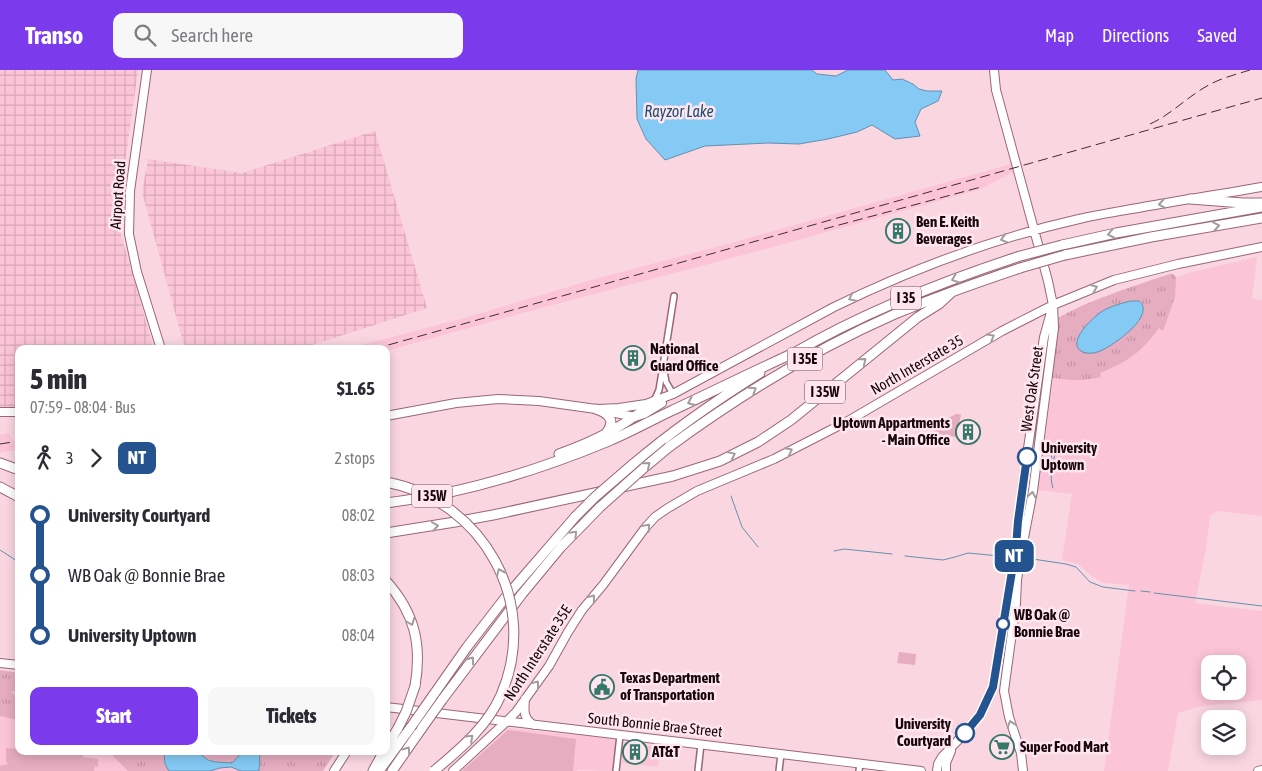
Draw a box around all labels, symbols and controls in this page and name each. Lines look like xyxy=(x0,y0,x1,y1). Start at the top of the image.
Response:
search box xyxy=(113,13,463,58)
icon: search xyxy=(131,21,159,49)
text: Transo xyxy=(25,22,83,49)
text: Search here xyxy=(171,24,253,46)
text: Map xyxy=(1045,25,1074,46)
text: Directions xyxy=(1102,25,1169,46)
text: Saved xyxy=(1197,25,1237,46)
water label: Rayzor Lake xyxy=(644,102,714,121)
street label: Airport Road xyxy=(107,160,128,230)
one-way arrow xyxy=(1158,198,1167,208)
place label: Ben E. Keith Beverages xyxy=(916,213,979,247)
building icon: Ben E. Keith Beverages xyxy=(885,218,911,244)
one-way arrow xyxy=(1212,222,1220,232)
one-way arrow xyxy=(1106,228,1115,239)
one-way arrow xyxy=(1000,234,1008,244)
one-way arrow xyxy=(951,272,960,283)
one-way arrow xyxy=(1089,284,1098,294)
road number: I 35 xyxy=(891,287,921,310)
one-way arrow xyxy=(849,292,858,302)
street label: North Interstate 35 xyxy=(867,331,966,398)
one-way arrow xyxy=(986,334,995,344)
place label: National Guard Office xyxy=(650,340,719,374)
building icon: National Guard Office xyxy=(620,345,646,371)
street label: West Oak Street xyxy=(1017,345,1046,433)
road number: I 35E xyxy=(788,348,822,370)
one-way arrow xyxy=(858,357,867,366)
text: 5 min xyxy=(30,363,87,395)
text: $1.65 xyxy=(337,377,375,399)
road number: I 35W xyxy=(805,381,845,404)
one-way arrow xyxy=(747,387,757,396)
one-way arrow xyxy=(687,395,696,406)
text: 07:59 – 08:04 · Bus xyxy=(30,398,136,416)
place label: Uptown Appartments - Main Office xyxy=(833,414,951,448)
building icon: Uptown Appartments - Main Office xyxy=(955,419,981,445)
place label: University Uptown xyxy=(1041,439,1098,473)
icon: walk xyxy=(30,444,58,472)
icon: forward xyxy=(82,444,110,472)
text: NT xyxy=(128,447,146,468)
one-way arrow xyxy=(783,447,792,457)
marker: University Uptown xyxy=(1017,447,1037,467)
text: 3 xyxy=(66,449,74,467)
text: 2 stops xyxy=(334,449,375,467)
one-way arrow xyxy=(727,451,736,461)
one-way arrow xyxy=(641,462,650,471)
road number: I 35W xyxy=(412,484,452,508)
one-way arrow xyxy=(1026,490,1037,498)
text: University Courtyard xyxy=(68,504,210,526)
text: 08:02 xyxy=(342,506,375,524)
one-way arrow xyxy=(430,521,439,531)
one-way arrow xyxy=(641,524,649,533)
one-way arrow xyxy=(568,531,577,540)
line badge: NT xyxy=(992,540,1036,572)
text: NT xyxy=(1005,545,1023,566)
text: WB Oak @ Bonnie Brae xyxy=(68,564,225,586)
text: 08:03 xyxy=(342,566,375,584)
one-way arrow xyxy=(496,568,507,577)
one-way arrow xyxy=(586,595,595,604)
street label: North Interstate 35E xyxy=(500,601,575,704)
place label: WB Oak @ Bonnie Brae xyxy=(1013,606,1080,640)
one-way arrow xyxy=(405,617,415,626)
marker: WB Oak @ Bonnie Brae xyxy=(996,617,1010,631)
text: University Uptown xyxy=(68,624,196,646)
text: 08:04 xyxy=(342,626,375,644)
map controls xyxy=(1201,655,1246,755)
button: locate xyxy=(1201,655,1246,700)
one-way arrow xyxy=(465,656,474,666)
place label: Texas Department of Transportation xyxy=(620,669,721,703)
public building icon: Texas Department of Transportation xyxy=(589,674,615,700)
one-way arrow xyxy=(530,680,539,690)
button: Start xyxy=(30,687,198,745)
button: Tickets xyxy=(208,687,375,745)
street label: South Bonnie Brae Street xyxy=(587,709,723,740)
button: layers xyxy=(1201,710,1246,755)
place label: University Courtyard xyxy=(895,715,952,749)
one-way arrow xyxy=(1007,720,1017,729)
marker: University Courtyard xyxy=(955,723,975,743)
supermarket icon: Super Food Mart xyxy=(989,734,1015,760)
one-way arrow xyxy=(465,735,474,744)
place label: Super Food Mart xyxy=(1020,738,1109,755)
building icon: AT&T xyxy=(622,739,648,765)
place label: AT&T xyxy=(651,743,680,760)
one-way arrow xyxy=(401,746,410,755)

